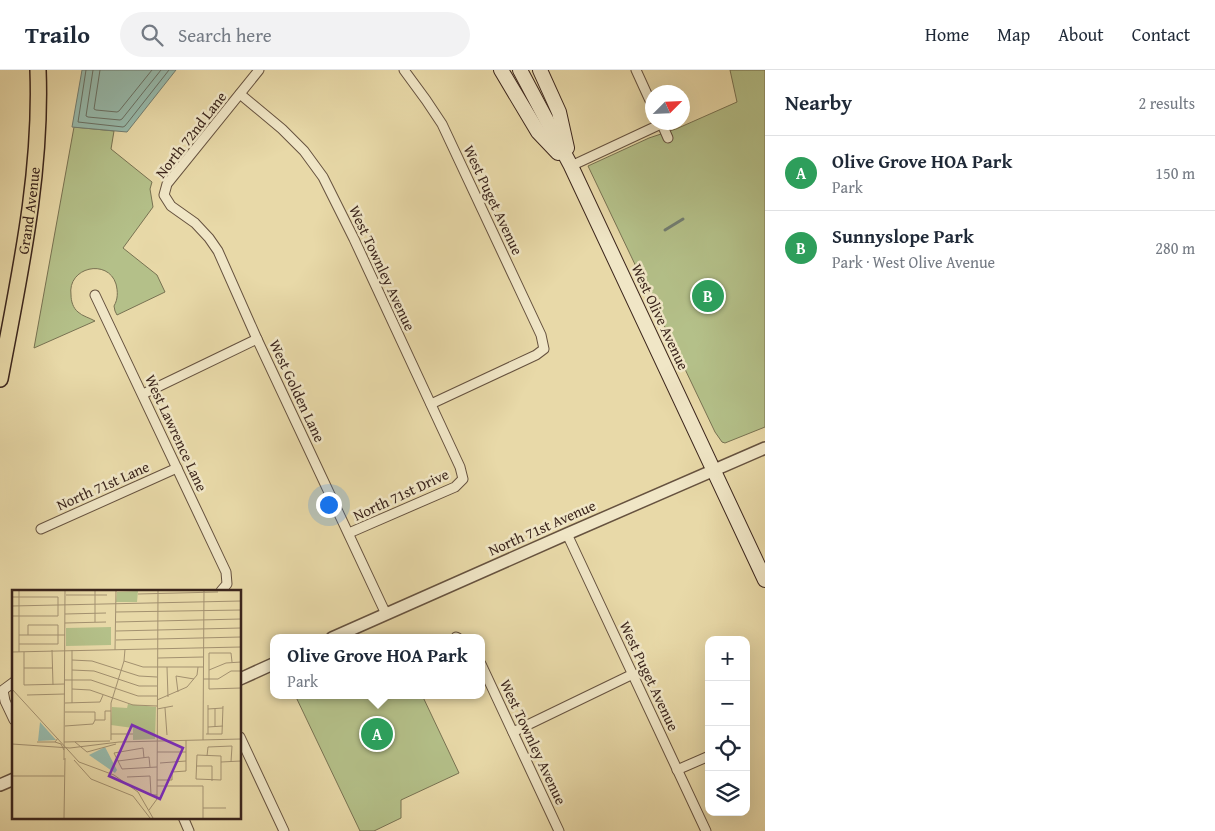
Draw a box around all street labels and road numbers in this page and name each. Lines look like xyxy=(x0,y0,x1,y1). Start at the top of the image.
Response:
street label: North 72nd Lane xyxy=(150,87,231,182)
street label: West Puget Avenue xyxy=(459,141,528,258)
street label: Grand Avenue xyxy=(12,166,45,256)
street label: West Townley Avenue xyxy=(344,202,421,334)
street label: West Olive Avenue xyxy=(627,260,694,373)
street label: West Golden Lane xyxy=(264,336,330,446)
street label: West Lawrence Lane xyxy=(140,371,213,495)
street label: North 71st Lane xyxy=(53,456,153,515)
street label: North 71st Drive xyxy=(350,463,452,526)
street label: North 71st Avenue xyxy=(485,494,599,561)
street label: West Puget Avenue xyxy=(615,617,684,734)
street label: West Townley Avenue xyxy=(495,676,572,808)

